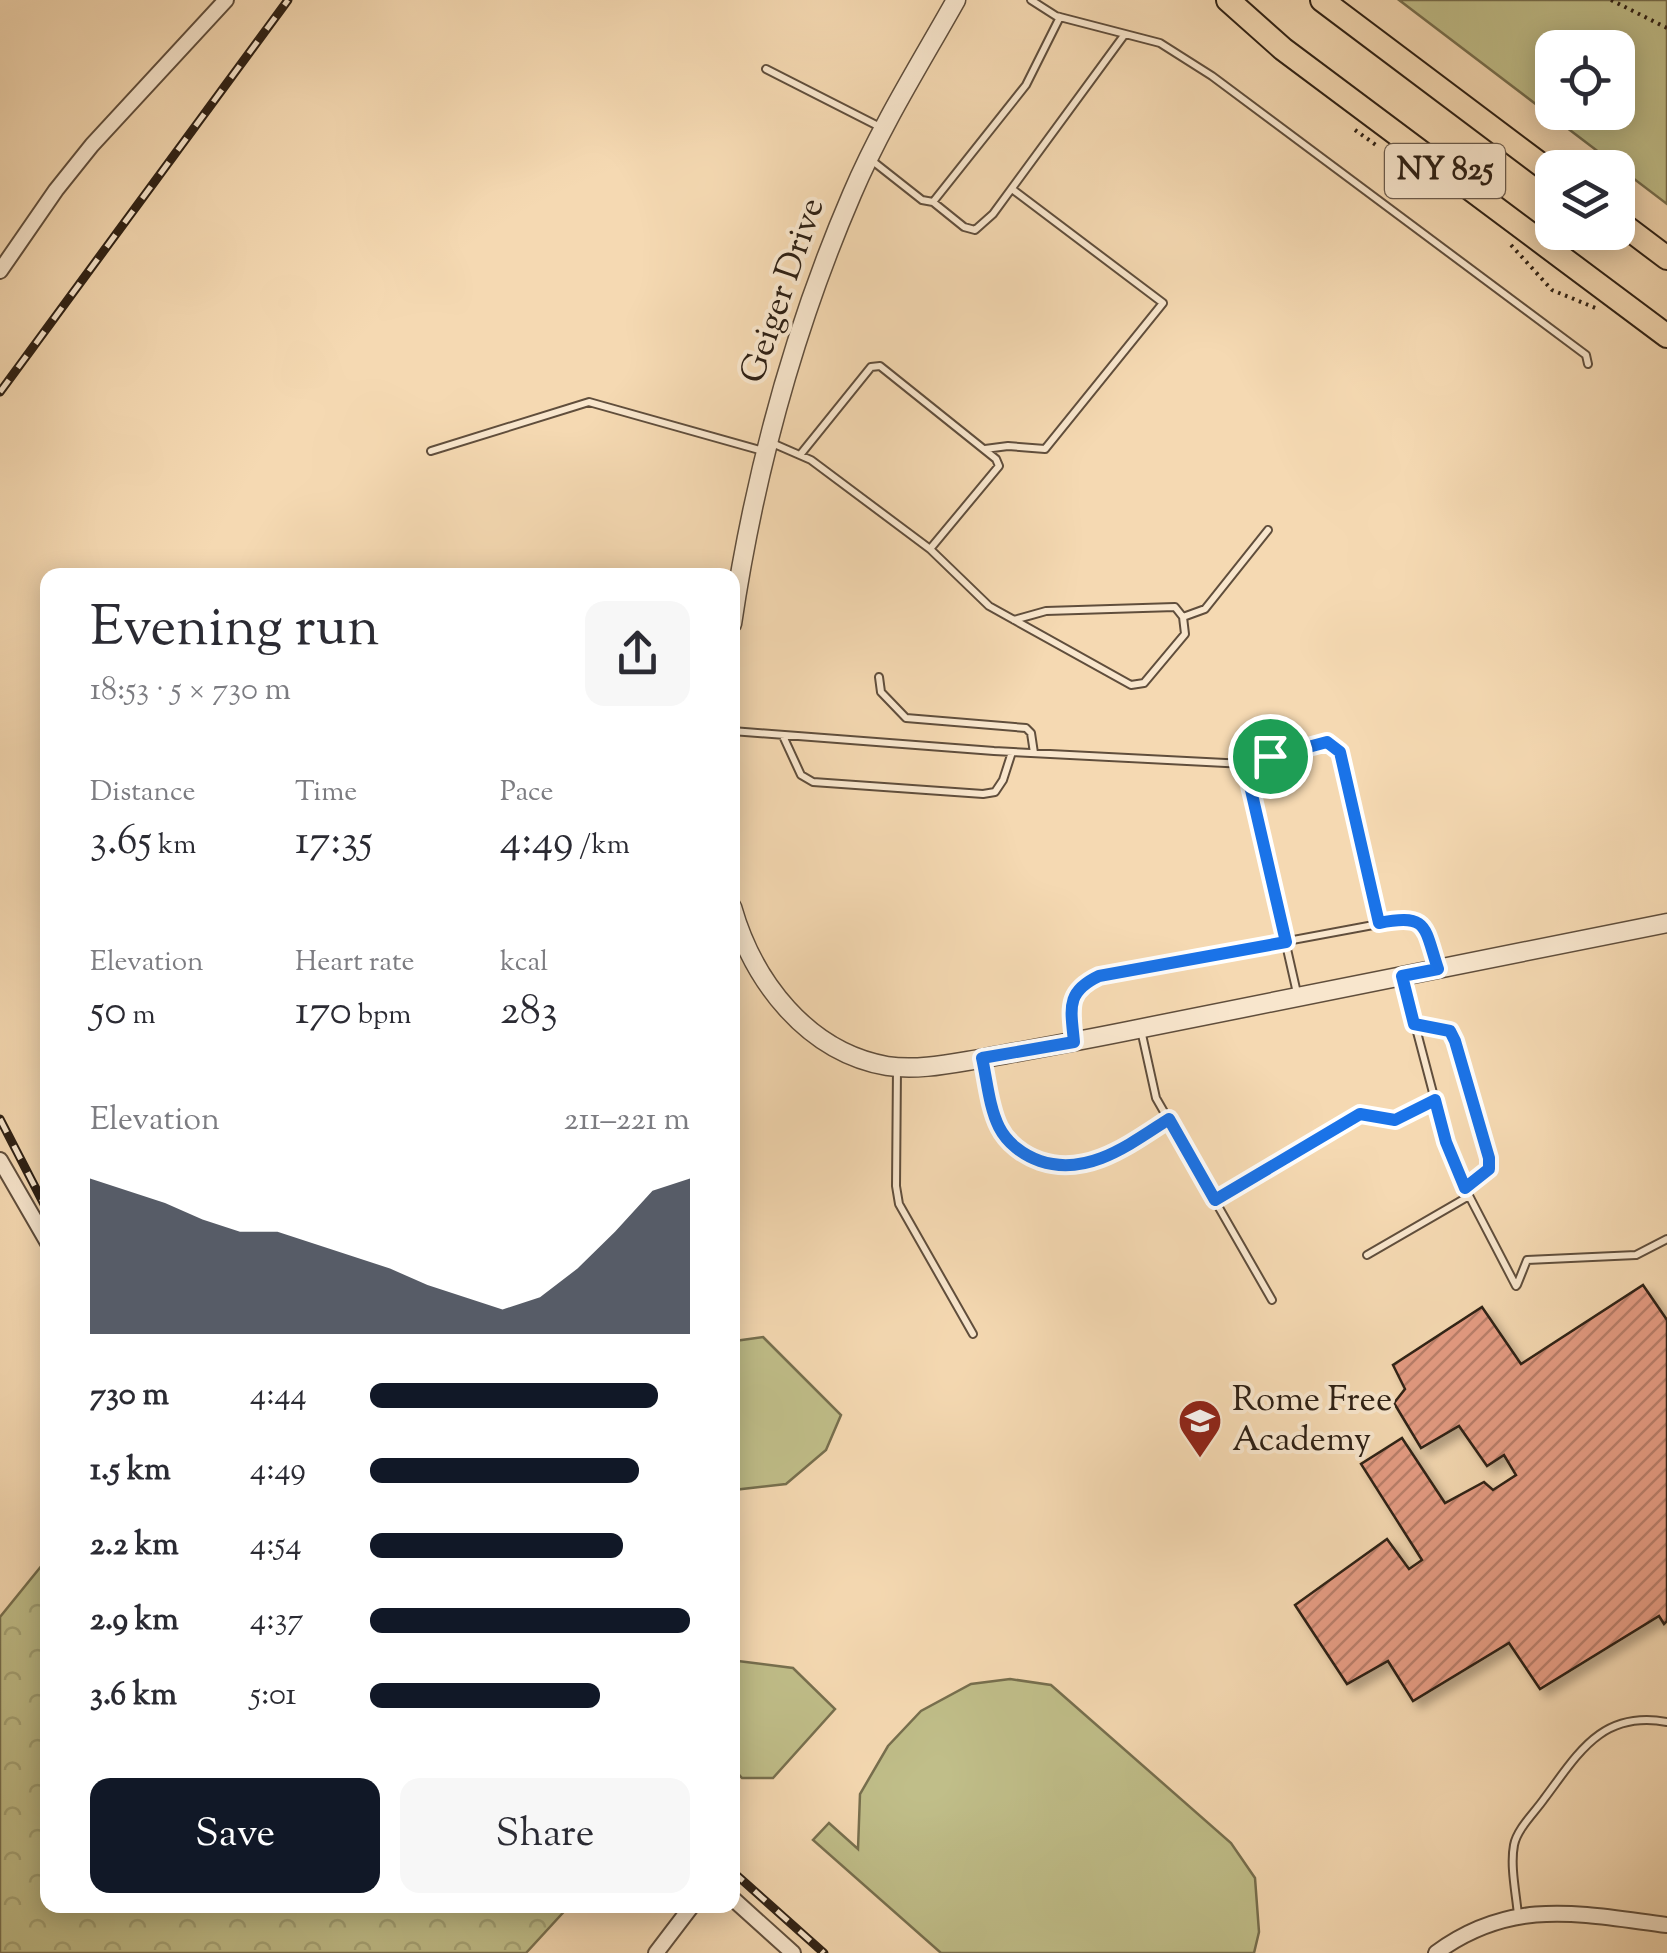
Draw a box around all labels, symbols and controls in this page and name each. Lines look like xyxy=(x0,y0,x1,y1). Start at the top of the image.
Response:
map controls xyxy=(1535,30,1635,250)
button: locate xyxy=(1535,30,1635,130)
road number: NY 825 xyxy=(1385,144,1505,198)
button: layers xyxy=(1535,150,1635,250)
street label: Geiger Drive xyxy=(729,192,839,390)
text: Evening run xyxy=(90,591,379,670)
button: share xyxy=(585,601,690,706)
text: 18:53 · 5 × 730 m xyxy=(90,668,291,714)
pin xyxy=(1228,714,1313,799)
icon: arrive xyxy=(1243,729,1298,784)
text: Distance xyxy=(90,773,196,813)
text: Time xyxy=(295,773,357,813)
text: Pace xyxy=(500,773,554,813)
text: 3.65 xyxy=(90,813,152,873)
text: 17:35 xyxy=(295,813,373,873)
text: 4:49 xyxy=(500,813,573,873)
text: km xyxy=(152,826,196,866)
text: /km xyxy=(573,826,630,866)
text: Elevation xyxy=(90,943,204,983)
text: Heart rate xyxy=(295,943,415,983)
text: kcal xyxy=(500,943,548,983)
text: 50 xyxy=(90,983,127,1043)
text: 170 xyxy=(295,983,352,1043)
text: 283 xyxy=(500,983,558,1043)
text: m xyxy=(127,996,156,1036)
text: bpm xyxy=(352,996,411,1036)
text: Elevation xyxy=(90,1098,220,1144)
text: 211–221 m xyxy=(564,1098,690,1144)
text: 730 m xyxy=(90,1373,169,1419)
text: 4:44 xyxy=(250,1373,307,1419)
place label: Rome Free Academy xyxy=(1232,1376,1392,1467)
school or university icon: Rome Free Academy xyxy=(1177,1398,1223,1459)
text: 1.5 km xyxy=(90,1448,171,1494)
text: 4:49 xyxy=(250,1448,306,1494)
text: 2.2 km xyxy=(90,1523,179,1569)
text: 4:54 xyxy=(250,1523,302,1569)
text: 2.9 km xyxy=(90,1598,179,1644)
text: 4:37 xyxy=(250,1598,303,1644)
text: 3.6 km xyxy=(90,1673,177,1719)
text: 5:01 xyxy=(250,1673,296,1719)
button: Save xyxy=(90,1778,380,1893)
button: Share xyxy=(400,1778,690,1893)

